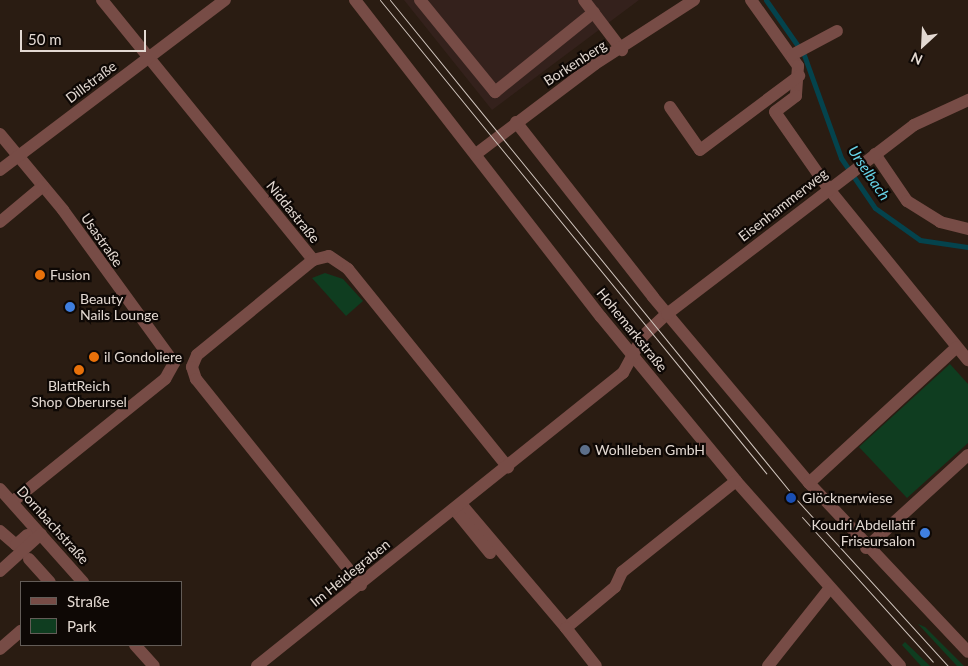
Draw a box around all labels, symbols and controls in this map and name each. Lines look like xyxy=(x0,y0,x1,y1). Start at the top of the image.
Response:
scale bar xyxy=(22,20,149,52)
north arrow xyxy=(898,20,948,70)
text: 50 m xyxy=(28,30,62,48)
street label: Borkenberg xyxy=(541,37,609,89)
text: N xyxy=(908,49,925,69)
street label: Dillstraße xyxy=(62,58,120,106)
water label: Urselbach xyxy=(844,142,894,204)
street label: Eisenhammerweg xyxy=(735,165,831,245)
street label: Niddastraße xyxy=(263,178,323,246)
street label: Usastraße xyxy=(77,210,127,270)
place label: Fusion xyxy=(50,267,90,283)
marker: Fusion xyxy=(34,269,46,281)
street label: Hohemarkstraße xyxy=(593,285,671,375)
place label: Beauty Nails Lounge xyxy=(80,291,159,324)
marker: Beauty Nails Lounge xyxy=(64,301,76,313)
place label: il Gondoliere xyxy=(104,349,182,365)
marker: il Gondoliere xyxy=(88,351,100,363)
marker: BlattReich Shop Oberursel xyxy=(73,364,85,376)
place label: BlattReich Shop Oberursel xyxy=(31,378,127,411)
place label: Wohlleben GmbH xyxy=(595,442,705,458)
marker: Wohlleben GmbH xyxy=(579,444,591,456)
street label: Dornbachstraße xyxy=(14,483,92,567)
place label: Glöcknerwiese xyxy=(802,490,893,506)
marker: Glöcknerwiese xyxy=(784,491,798,505)
place label: Koudri Abdellatif Friseursalon xyxy=(811,517,915,550)
marker: Koudri Abdellatif Friseursalon xyxy=(919,527,931,539)
street label: Im Heidegraben xyxy=(307,536,393,610)
legend xyxy=(20,581,182,646)
text: Straße xyxy=(67,592,110,610)
text: Park xyxy=(67,617,96,635)

